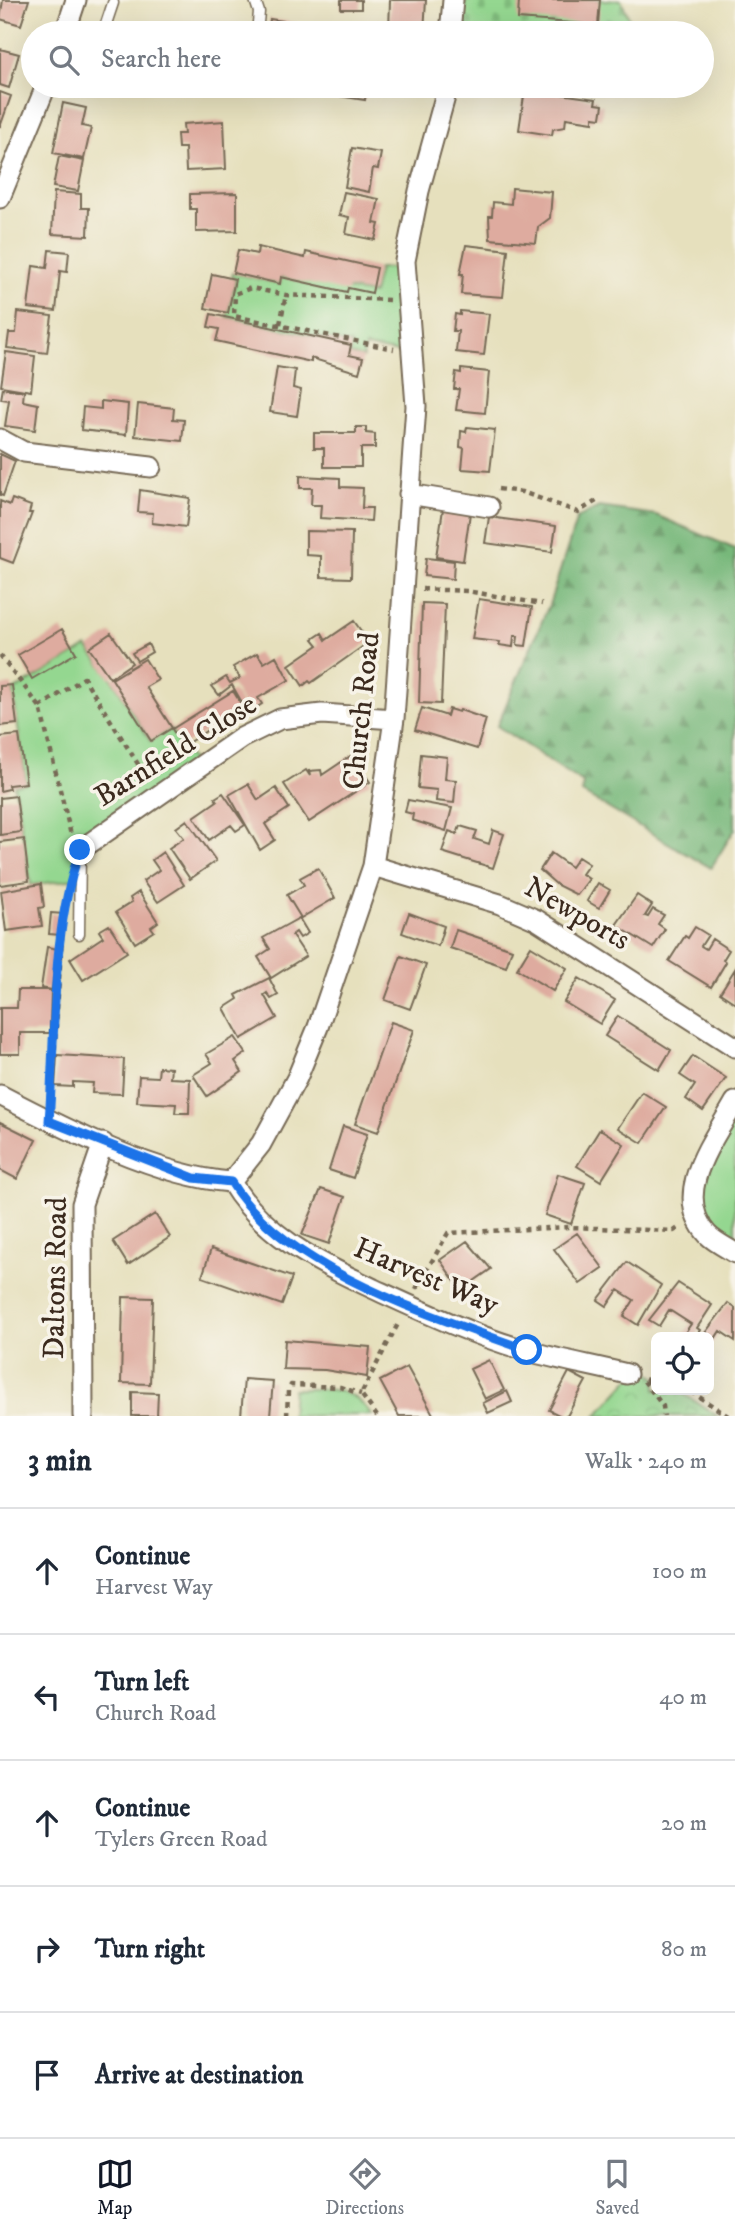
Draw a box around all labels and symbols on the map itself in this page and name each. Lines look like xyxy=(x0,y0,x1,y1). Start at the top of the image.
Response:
street label: Church Road xyxy=(335,630,389,792)
street label: Barnfield Close xyxy=(88,687,264,815)
route end xyxy=(64,834,95,865)
street label: Newports xyxy=(518,869,636,959)
street label: Daltons Road xyxy=(36,1196,76,1360)
street label: Harvest Way xyxy=(348,1230,505,1324)
route start xyxy=(511,1334,542,1365)

